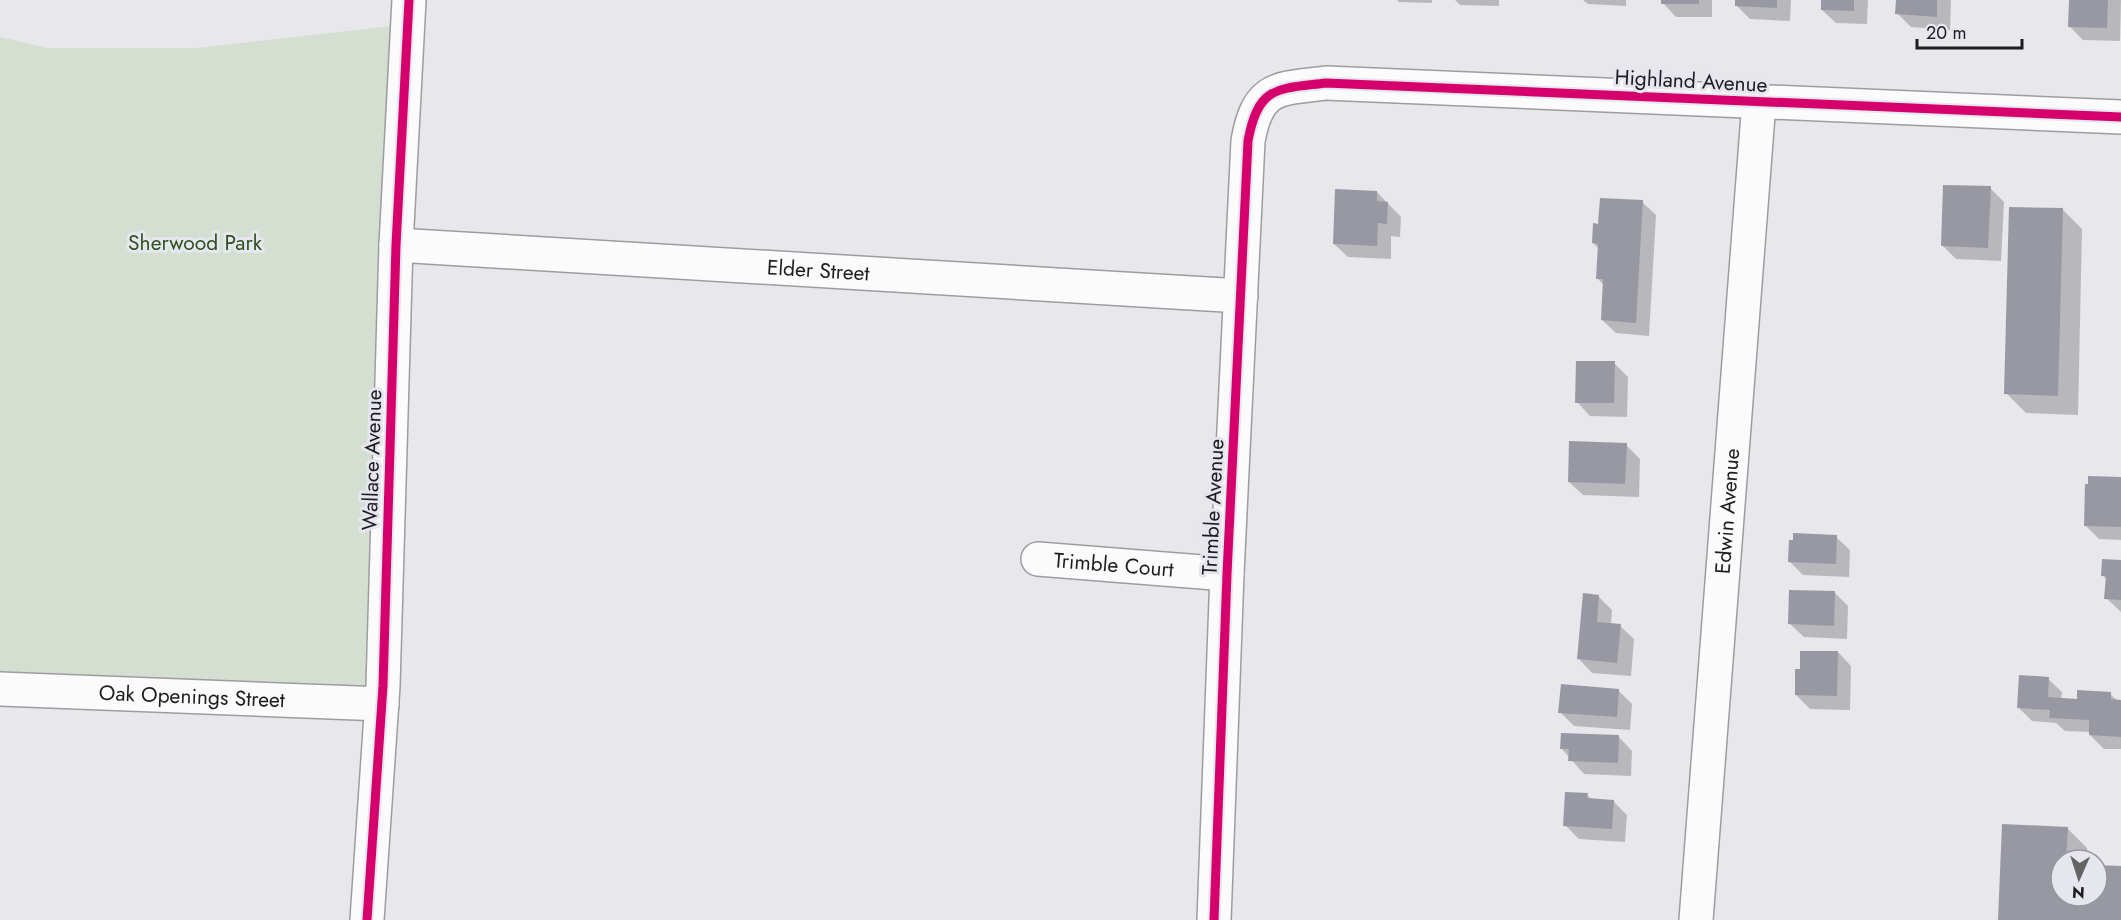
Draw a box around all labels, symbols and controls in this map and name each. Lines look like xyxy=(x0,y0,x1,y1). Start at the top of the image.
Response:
scale bar xyxy=(1917,12,2022,50)
text: 20 m xyxy=(1926,20,1966,46)
street label: Highland Avenue xyxy=(1614,62,1768,100)
park label: Sherwood Park xyxy=(128,228,263,258)
street label: Elder Street xyxy=(766,252,870,289)
street label: Wallace Avenue xyxy=(355,389,389,531)
street label: Trimble Avenue xyxy=(1194,438,1232,576)
street label: Edwin Avenue xyxy=(1708,447,1747,575)
street label: Trimble Court xyxy=(1053,545,1175,585)
street label: Oak Openings Street xyxy=(98,678,285,715)
north arrow xyxy=(2049,848,2109,908)
text: N xyxy=(2071,881,2085,904)

